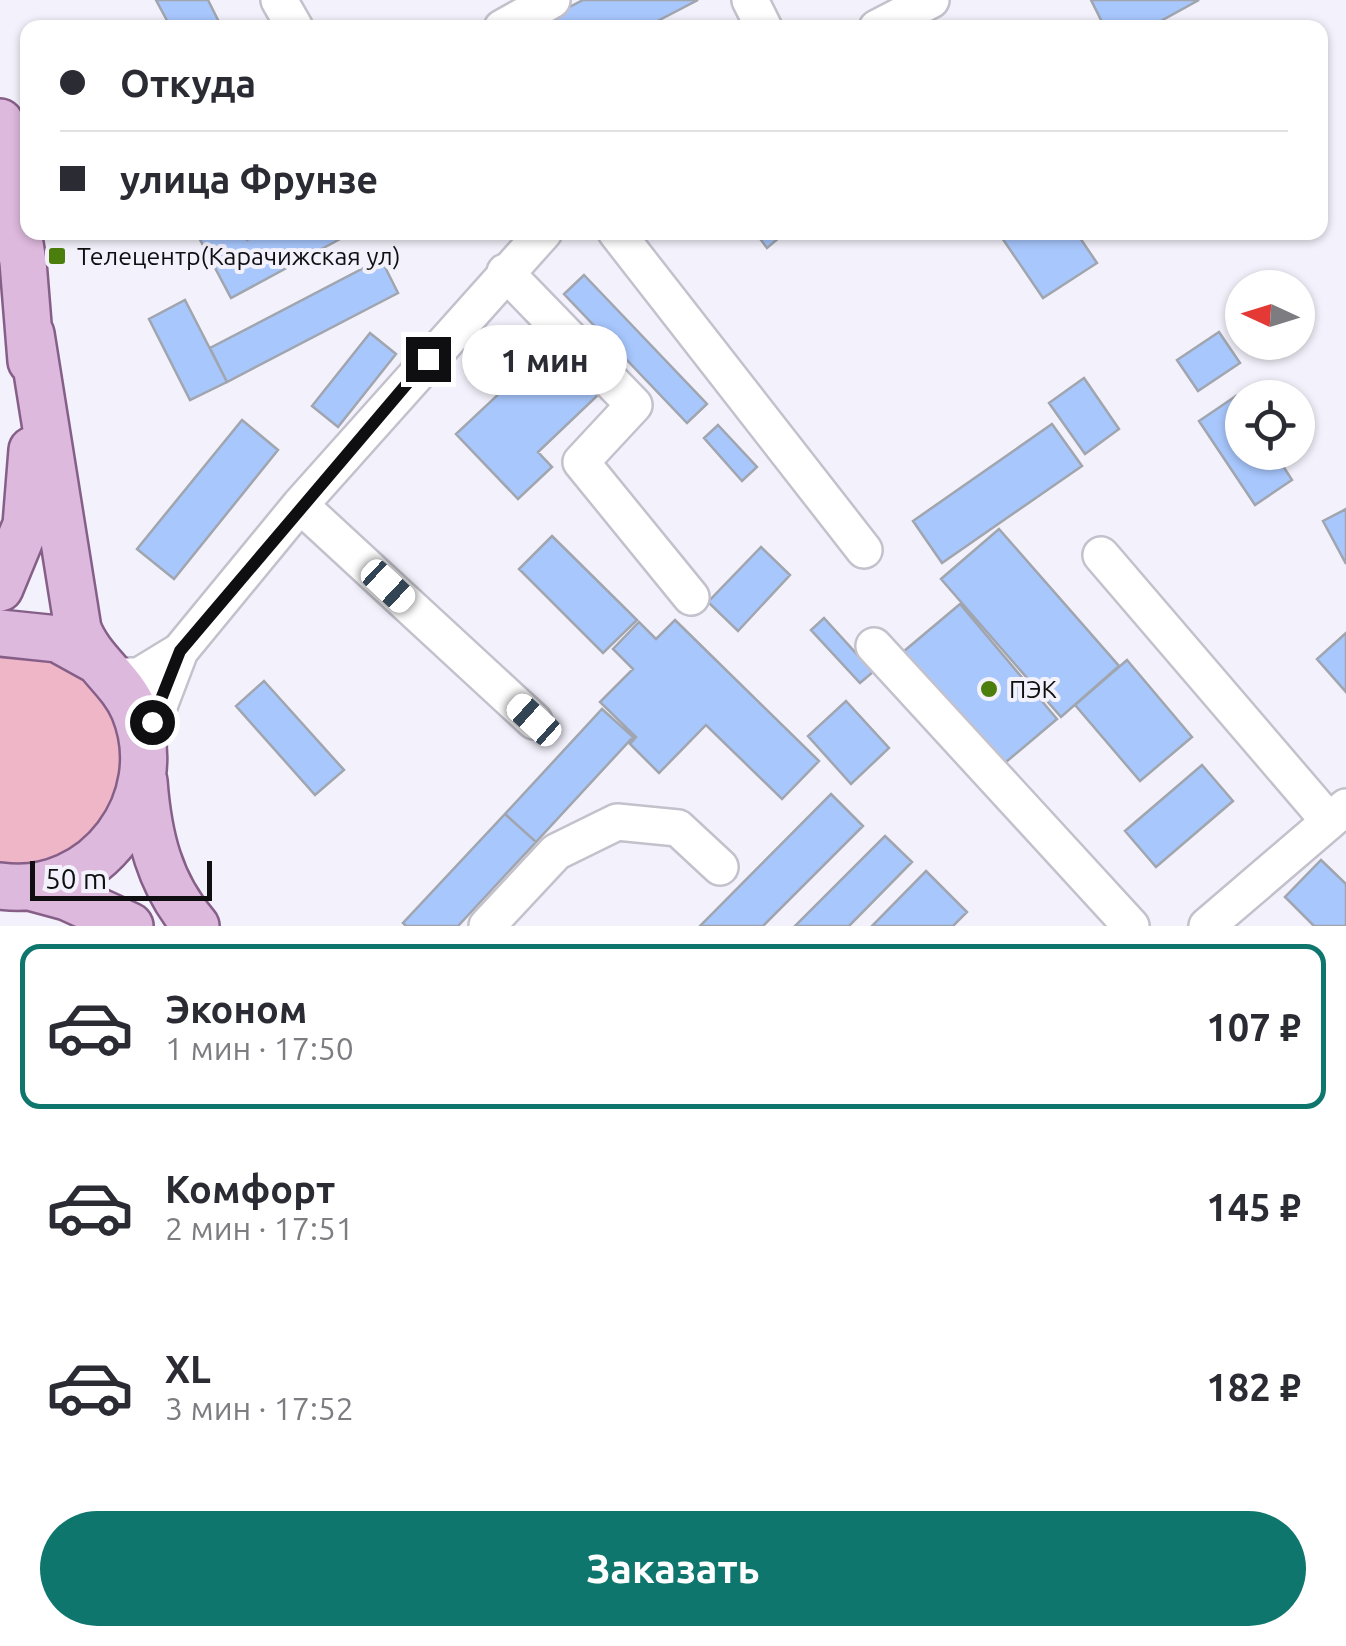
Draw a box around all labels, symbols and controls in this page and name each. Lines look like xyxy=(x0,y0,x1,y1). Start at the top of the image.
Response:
text: Откуда xyxy=(120,62,256,104)
text: улица Фрунзе xyxy=(120,158,378,200)
place label: Телецентр(Карачижская ул) xyxy=(77,242,401,270)
marker: Телецентр(Карачижская ул) xyxy=(46,245,68,267)
north arrow xyxy=(1225,270,1315,360)
map controls xyxy=(1225,270,1315,470)
callout: 1 мин xyxy=(463,324,628,394)
route end xyxy=(406,337,451,382)
text: 1 мин xyxy=(500,342,589,378)
button: locate xyxy=(1225,380,1315,470)
car xyxy=(356,555,420,617)
place label: ПЭК xyxy=(1009,675,1057,703)
marker: ПЭК xyxy=(978,678,1000,700)
car xyxy=(502,689,566,751)
route start xyxy=(130,700,175,745)
scale bar xyxy=(30,856,212,900)
text: 50 m xyxy=(45,863,107,894)
icon: car xyxy=(45,982,135,1072)
text: Эконом xyxy=(165,988,307,1030)
text: 107 ₽ xyxy=(1206,1006,1301,1048)
text: 1 мин · 17:50 xyxy=(165,1030,354,1066)
icon: car xyxy=(45,1162,135,1252)
text: Комфорт xyxy=(165,1168,335,1210)
text: 145 ₽ xyxy=(1206,1186,1301,1228)
text: 2 мин · 17:51 xyxy=(165,1210,354,1246)
icon: car xyxy=(45,1342,135,1432)
text: XL xyxy=(165,1348,211,1390)
text: 182 ₽ xyxy=(1206,1366,1301,1408)
text: 3 мин · 17:52 xyxy=(165,1390,354,1426)
button: Заказать xyxy=(40,1511,1306,1626)

